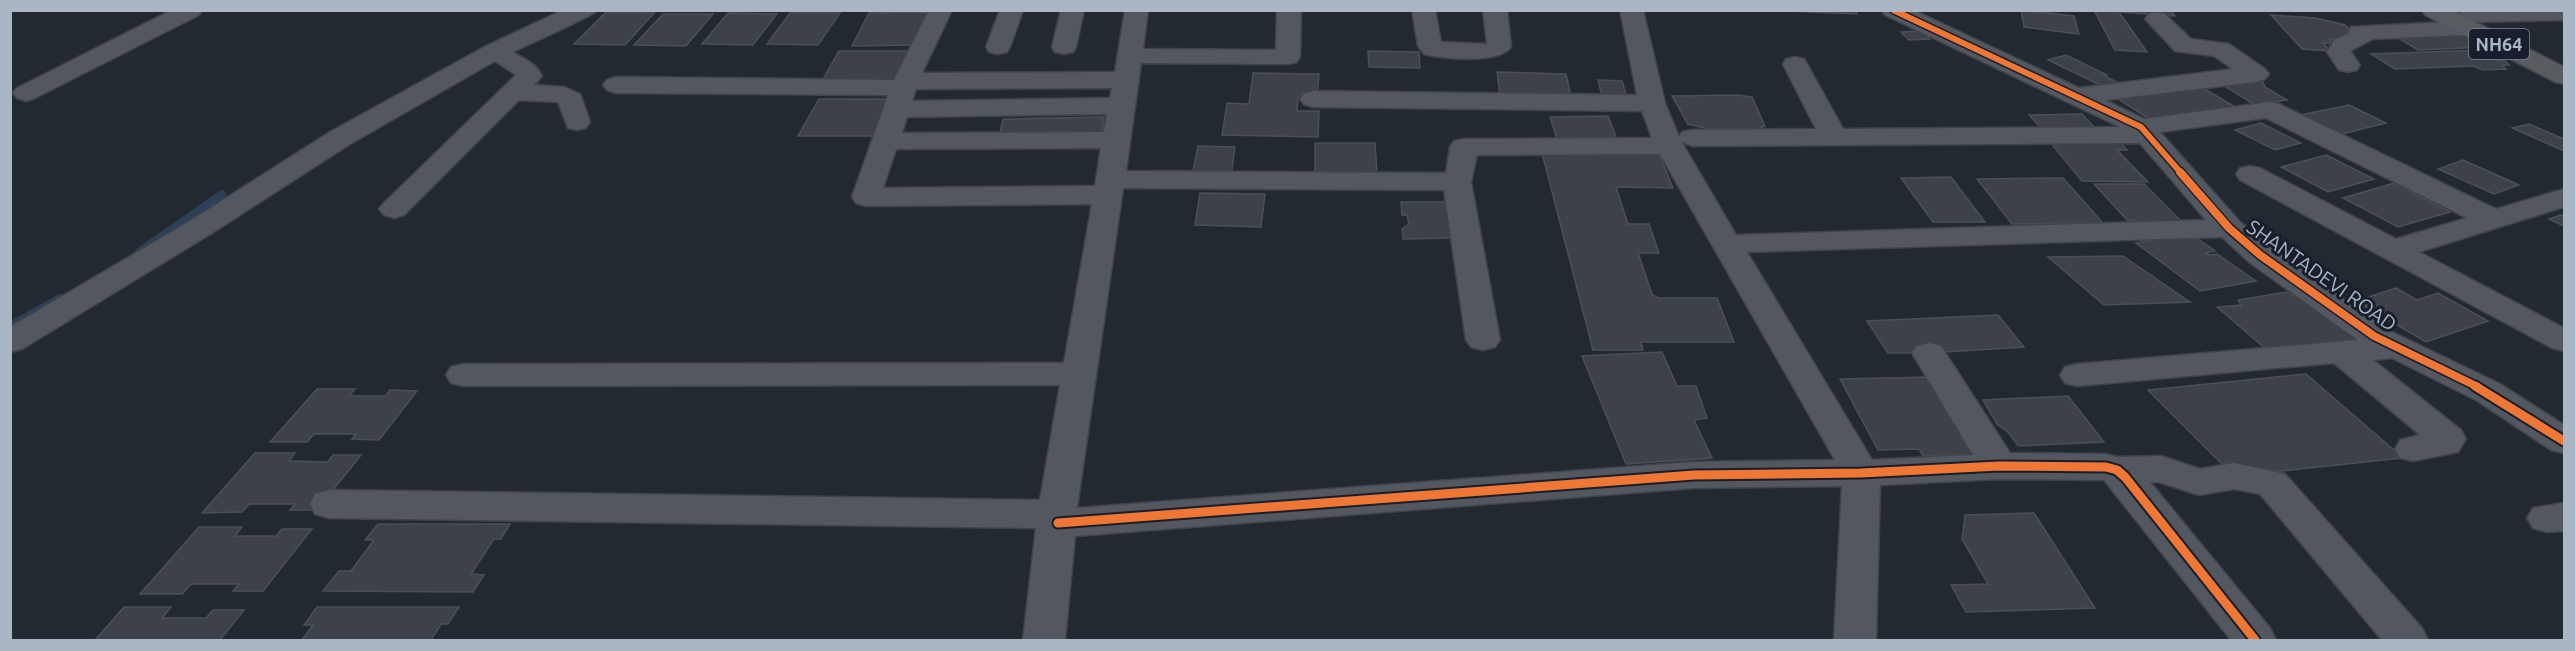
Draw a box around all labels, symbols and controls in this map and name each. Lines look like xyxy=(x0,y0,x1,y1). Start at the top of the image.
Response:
road number: NH64 xyxy=(2469,29,2529,59)
street label: SHANTADEVI ROAD xyxy=(2243,215,2401,335)

